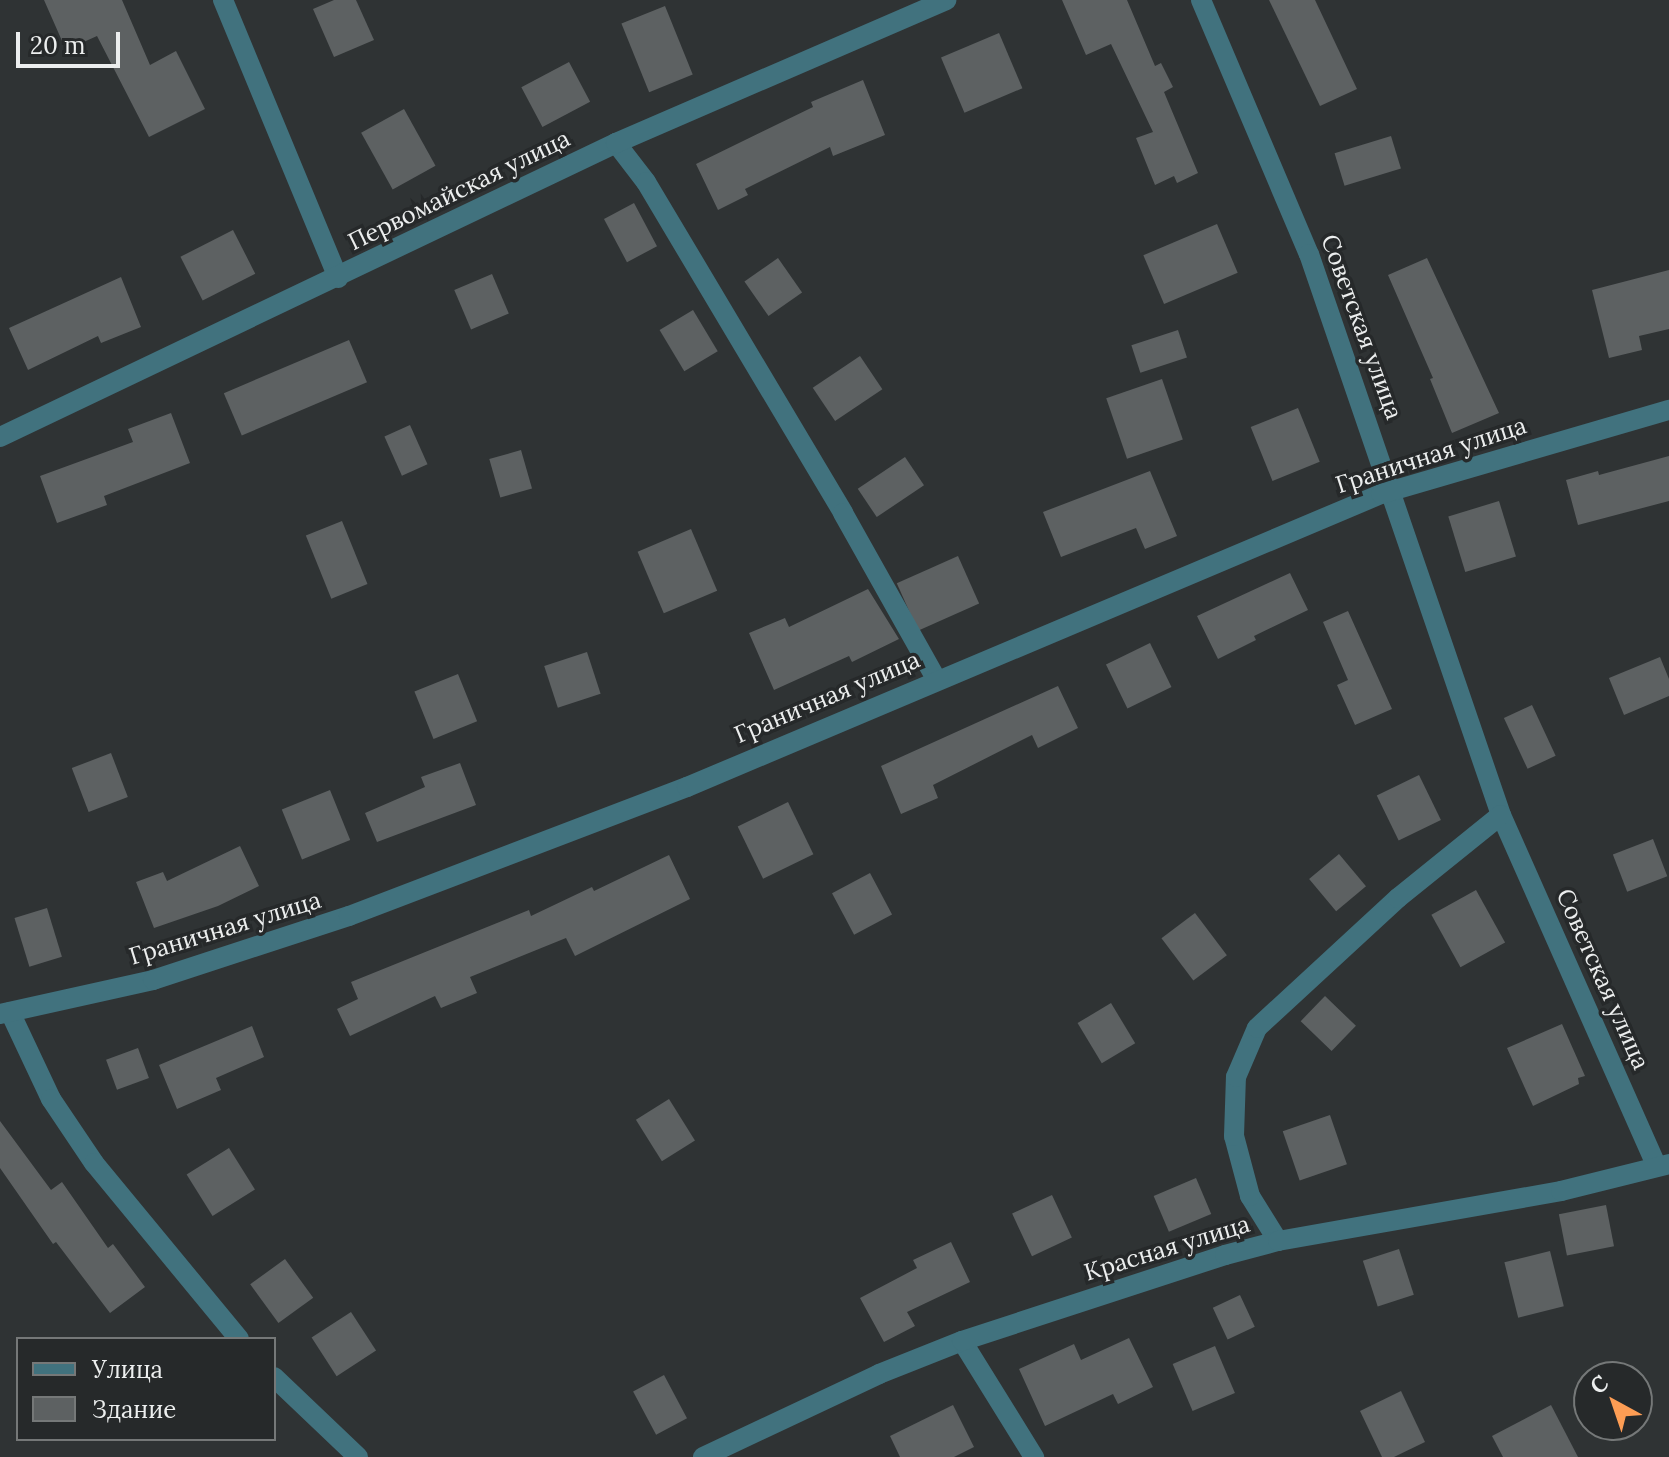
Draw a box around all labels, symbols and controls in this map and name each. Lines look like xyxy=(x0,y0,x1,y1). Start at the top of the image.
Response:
scale bar xyxy=(20,16,124,66)
text: 20 m xyxy=(30,30,86,61)
street label: Первомайская улица xyxy=(343,124,575,256)
street label: Советская улица xyxy=(1315,231,1409,423)
street label: Граничная улица xyxy=(1332,411,1530,499)
street label: Граничная улица xyxy=(730,645,924,749)
street label: Советская улица xyxy=(1550,884,1656,1074)
street label: Граничная улица xyxy=(126,885,324,971)
street label: Красная улица xyxy=(1081,1209,1253,1287)
legend xyxy=(16,1337,276,1441)
text: Улица xyxy=(92,1354,163,1385)
north arrow xyxy=(1573,1361,1653,1441)
text: С xyxy=(1584,1369,1614,1400)
text: Здание xyxy=(92,1394,176,1425)

